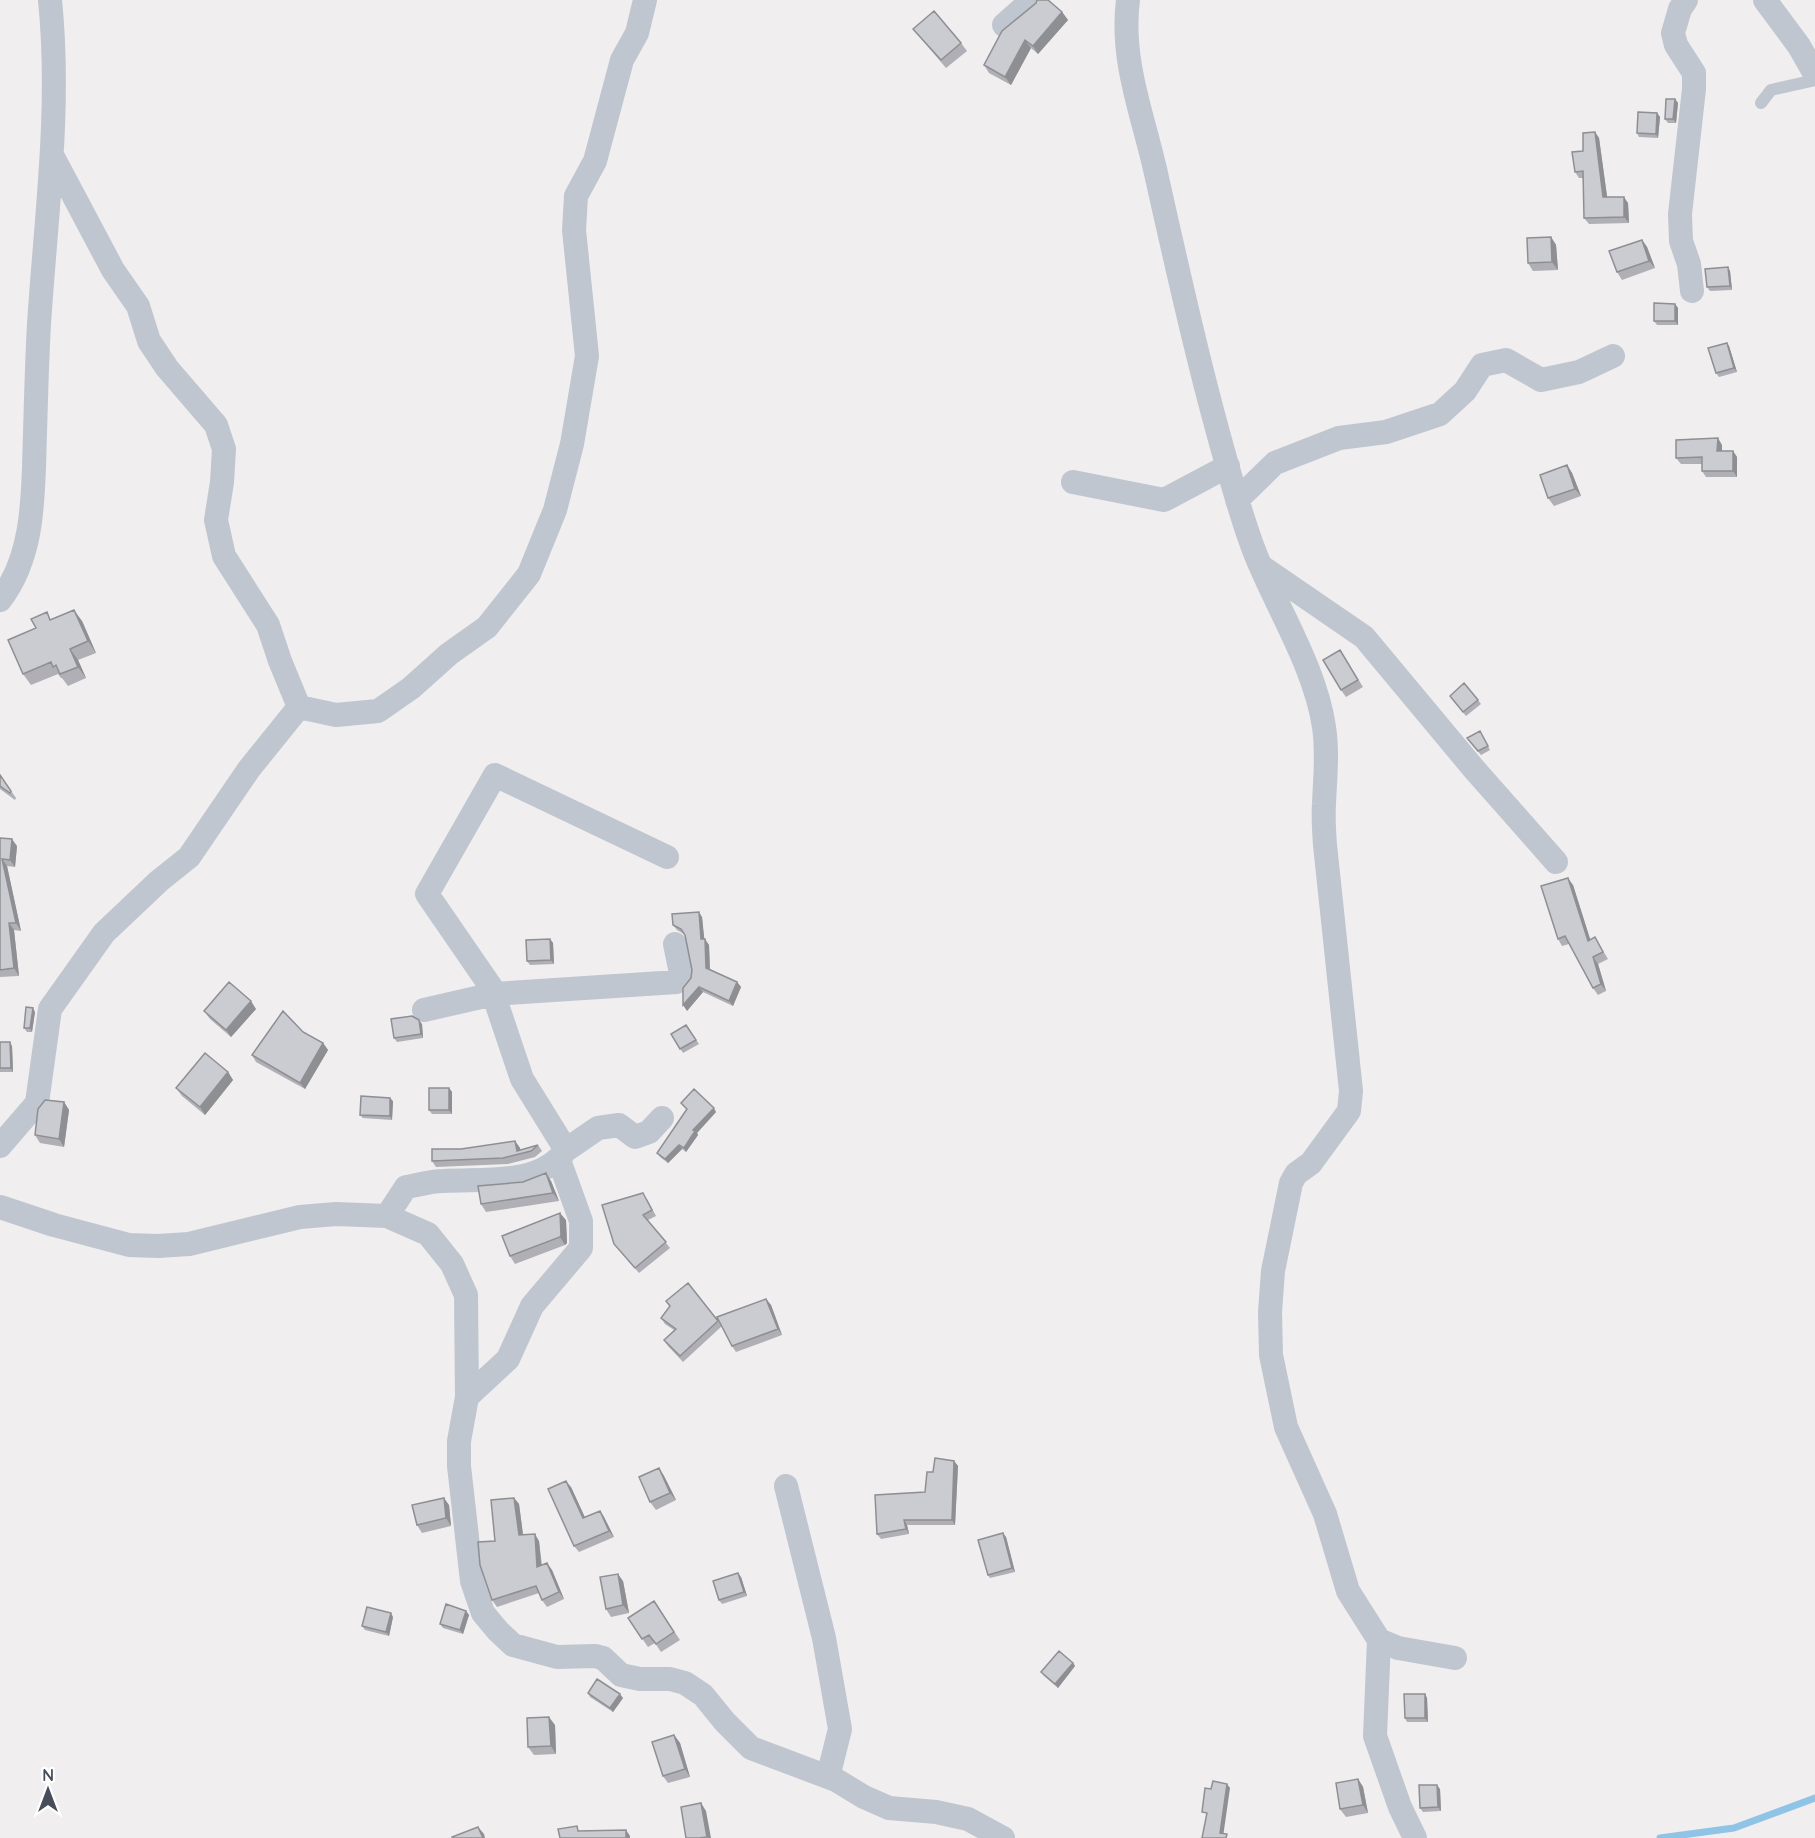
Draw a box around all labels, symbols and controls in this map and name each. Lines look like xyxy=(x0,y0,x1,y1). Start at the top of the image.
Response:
north arrow xyxy=(18,1760,78,1820)
text: N xyxy=(42,1765,54,1785)

